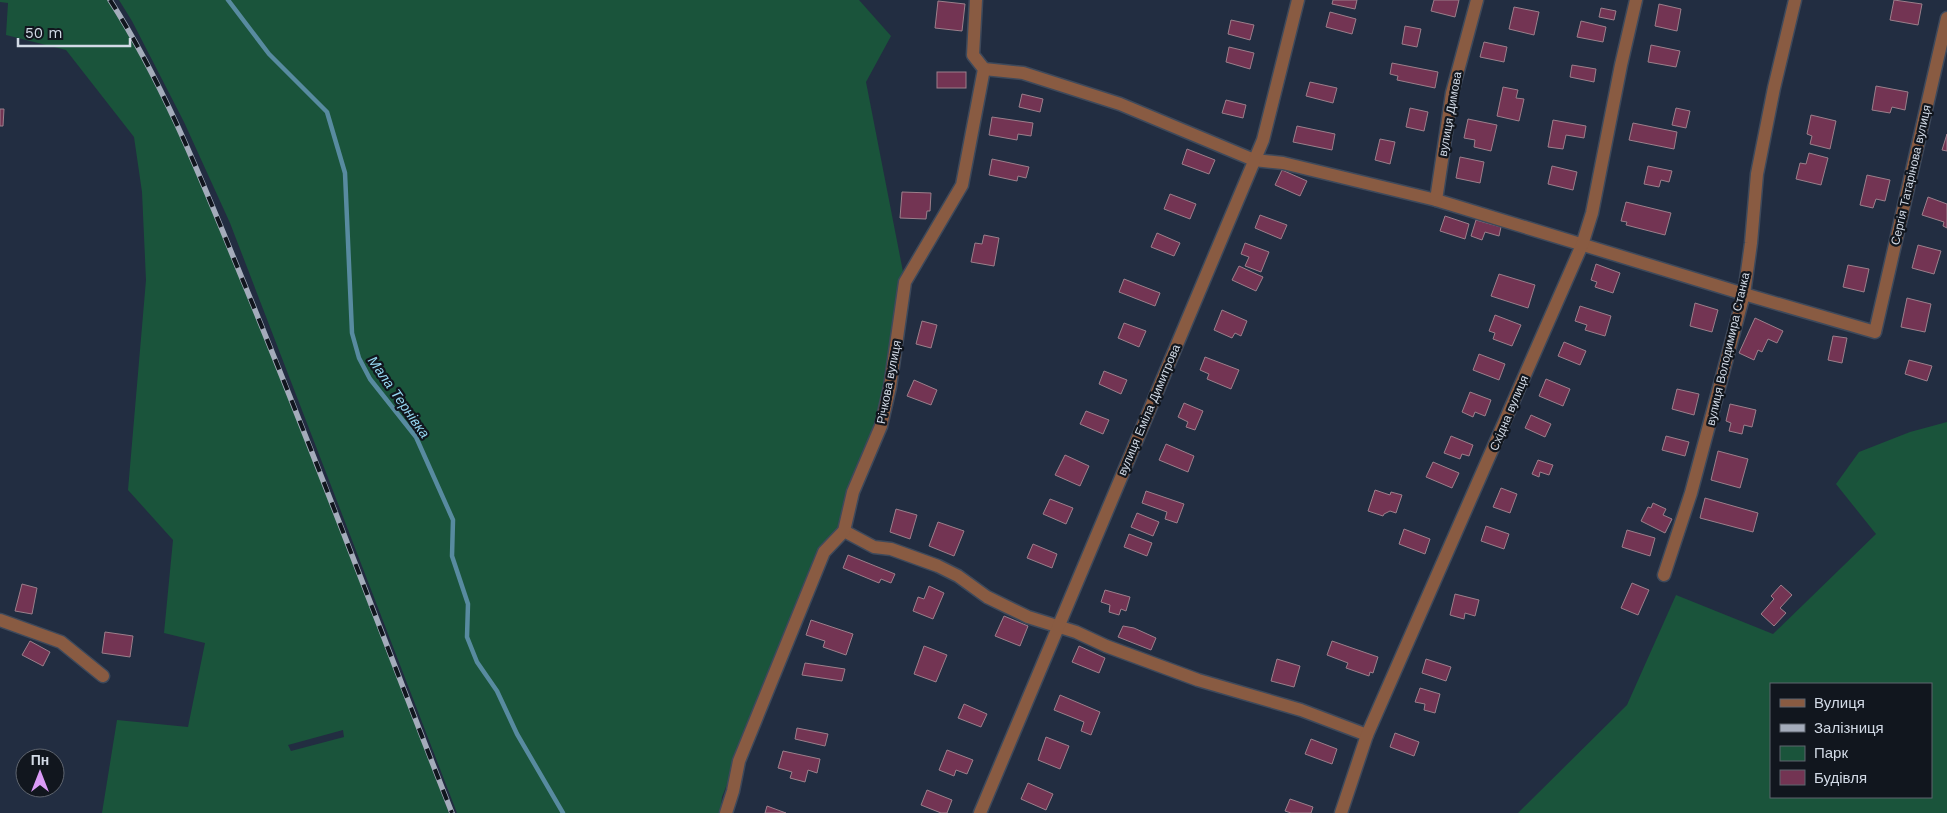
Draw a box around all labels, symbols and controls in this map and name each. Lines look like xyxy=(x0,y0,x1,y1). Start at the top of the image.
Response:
scale bar xyxy=(18,15,130,47)
text: 50 m xyxy=(25,24,62,42)
street label: вулиця Димова xyxy=(1436,70,1464,157)
street label: Сергія Татарінова вулиця xyxy=(1888,104,1934,246)
street label: вулиця Володимира Станка xyxy=(1704,271,1753,427)
street label: Річкова вулиця xyxy=(874,339,904,425)
street label: вулиця Еміла Димитрова xyxy=(1115,342,1183,478)
water label: Мала Тернівка xyxy=(365,353,433,441)
street label: Східна вулиця xyxy=(1487,373,1531,453)
legend xyxy=(1770,683,1932,798)
text: Вулиця xyxy=(1814,694,1865,712)
text: Залізниця xyxy=(1814,719,1884,737)
text: Парк xyxy=(1814,744,1848,762)
north arrow xyxy=(15,748,65,798)
text: Пн xyxy=(31,752,49,768)
text: Будівля xyxy=(1814,769,1867,787)

